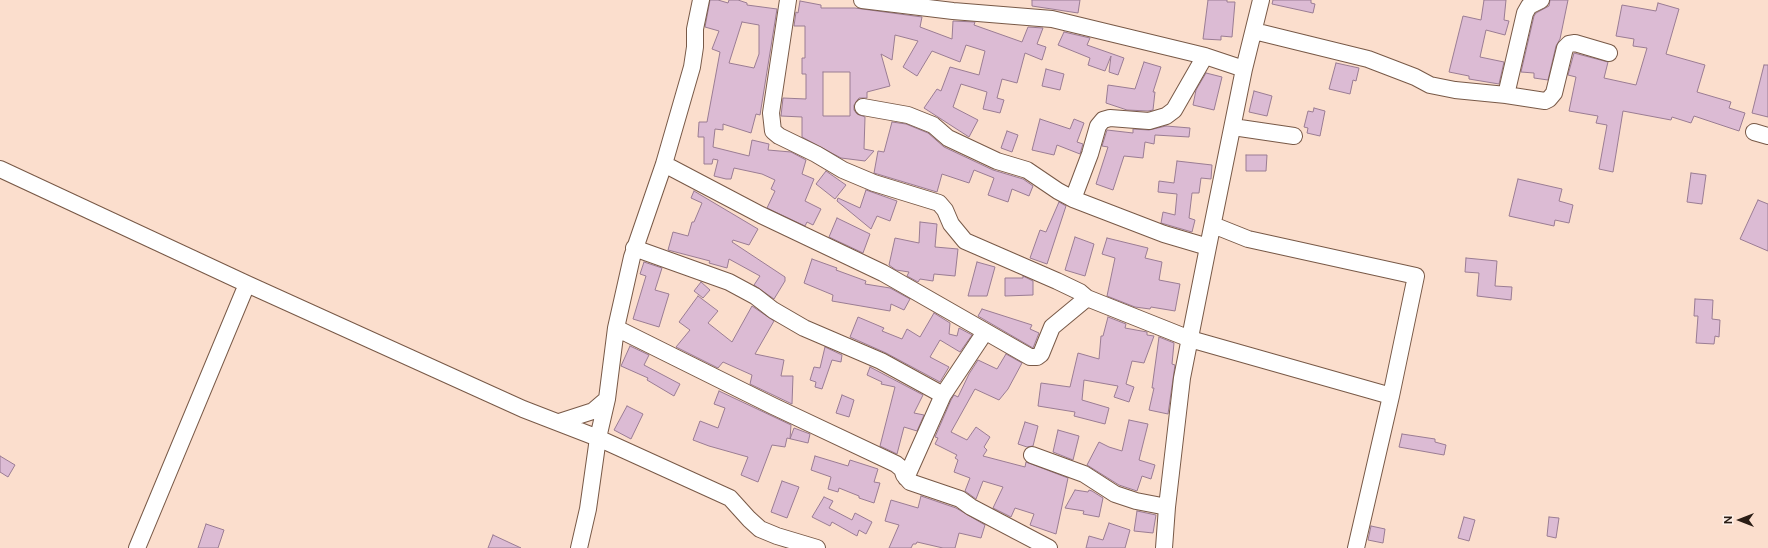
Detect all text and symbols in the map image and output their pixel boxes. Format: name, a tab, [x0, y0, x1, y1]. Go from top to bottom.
north arrow	[1720, 500, 1760, 540]
text: N	[1722, 516, 1734, 524]

